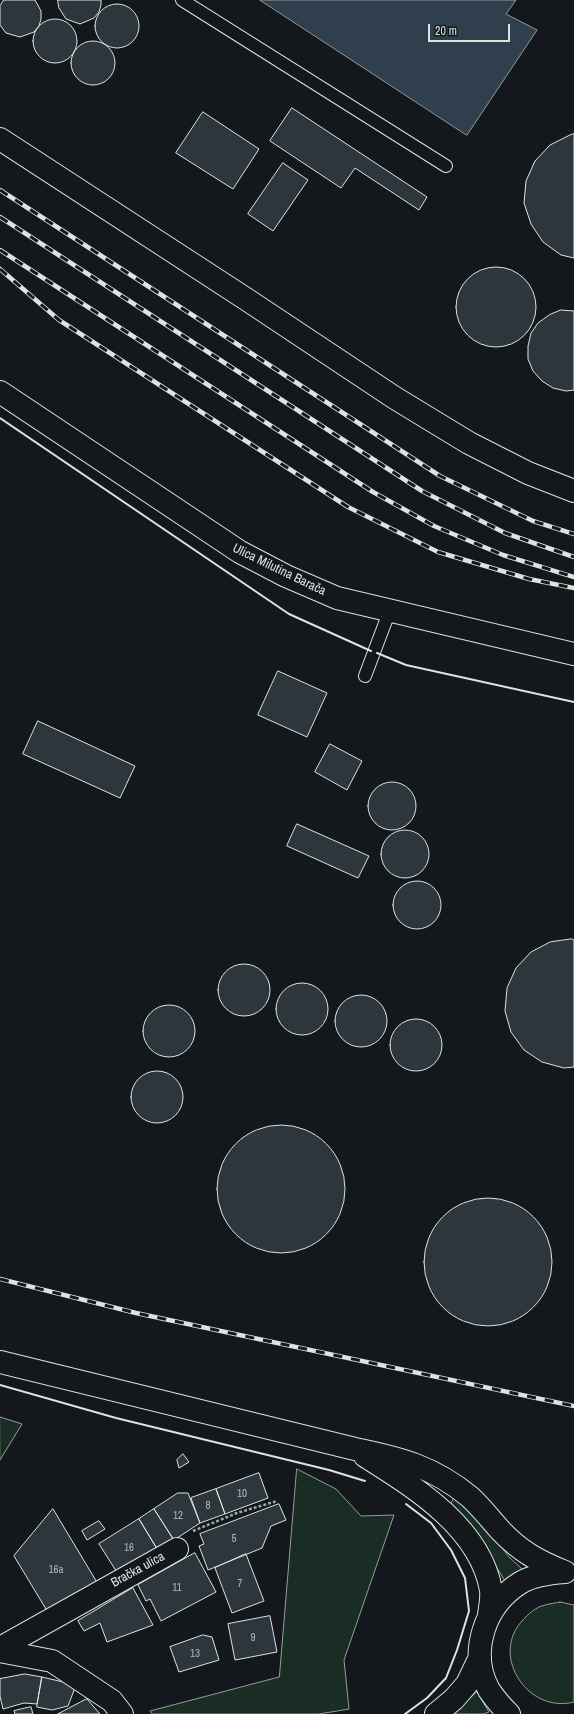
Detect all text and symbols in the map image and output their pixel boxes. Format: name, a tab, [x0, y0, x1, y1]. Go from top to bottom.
scale bar	[430, 16, 512, 42]
text: 20 m	[435, 23, 457, 39]
street label: Ulica Milutina Barača	[230, 541, 328, 599]
house number: 10	[237, 1487, 247, 1501]
house number: 8	[205, 1499, 211, 1513]
house number: 12	[173, 1509, 183, 1523]
house number: 5	[231, 1532, 237, 1546]
house number: 16	[124, 1541, 134, 1555]
street label: Bračka ulica	[109, 1549, 167, 1591]
house number: 16a	[48, 1563, 64, 1577]
house number: 7	[237, 1577, 243, 1591]
house number: 11	[172, 1581, 182, 1595]
house number: 9	[250, 1631, 256, 1645]
house number: 13	[190, 1647, 200, 1661]

